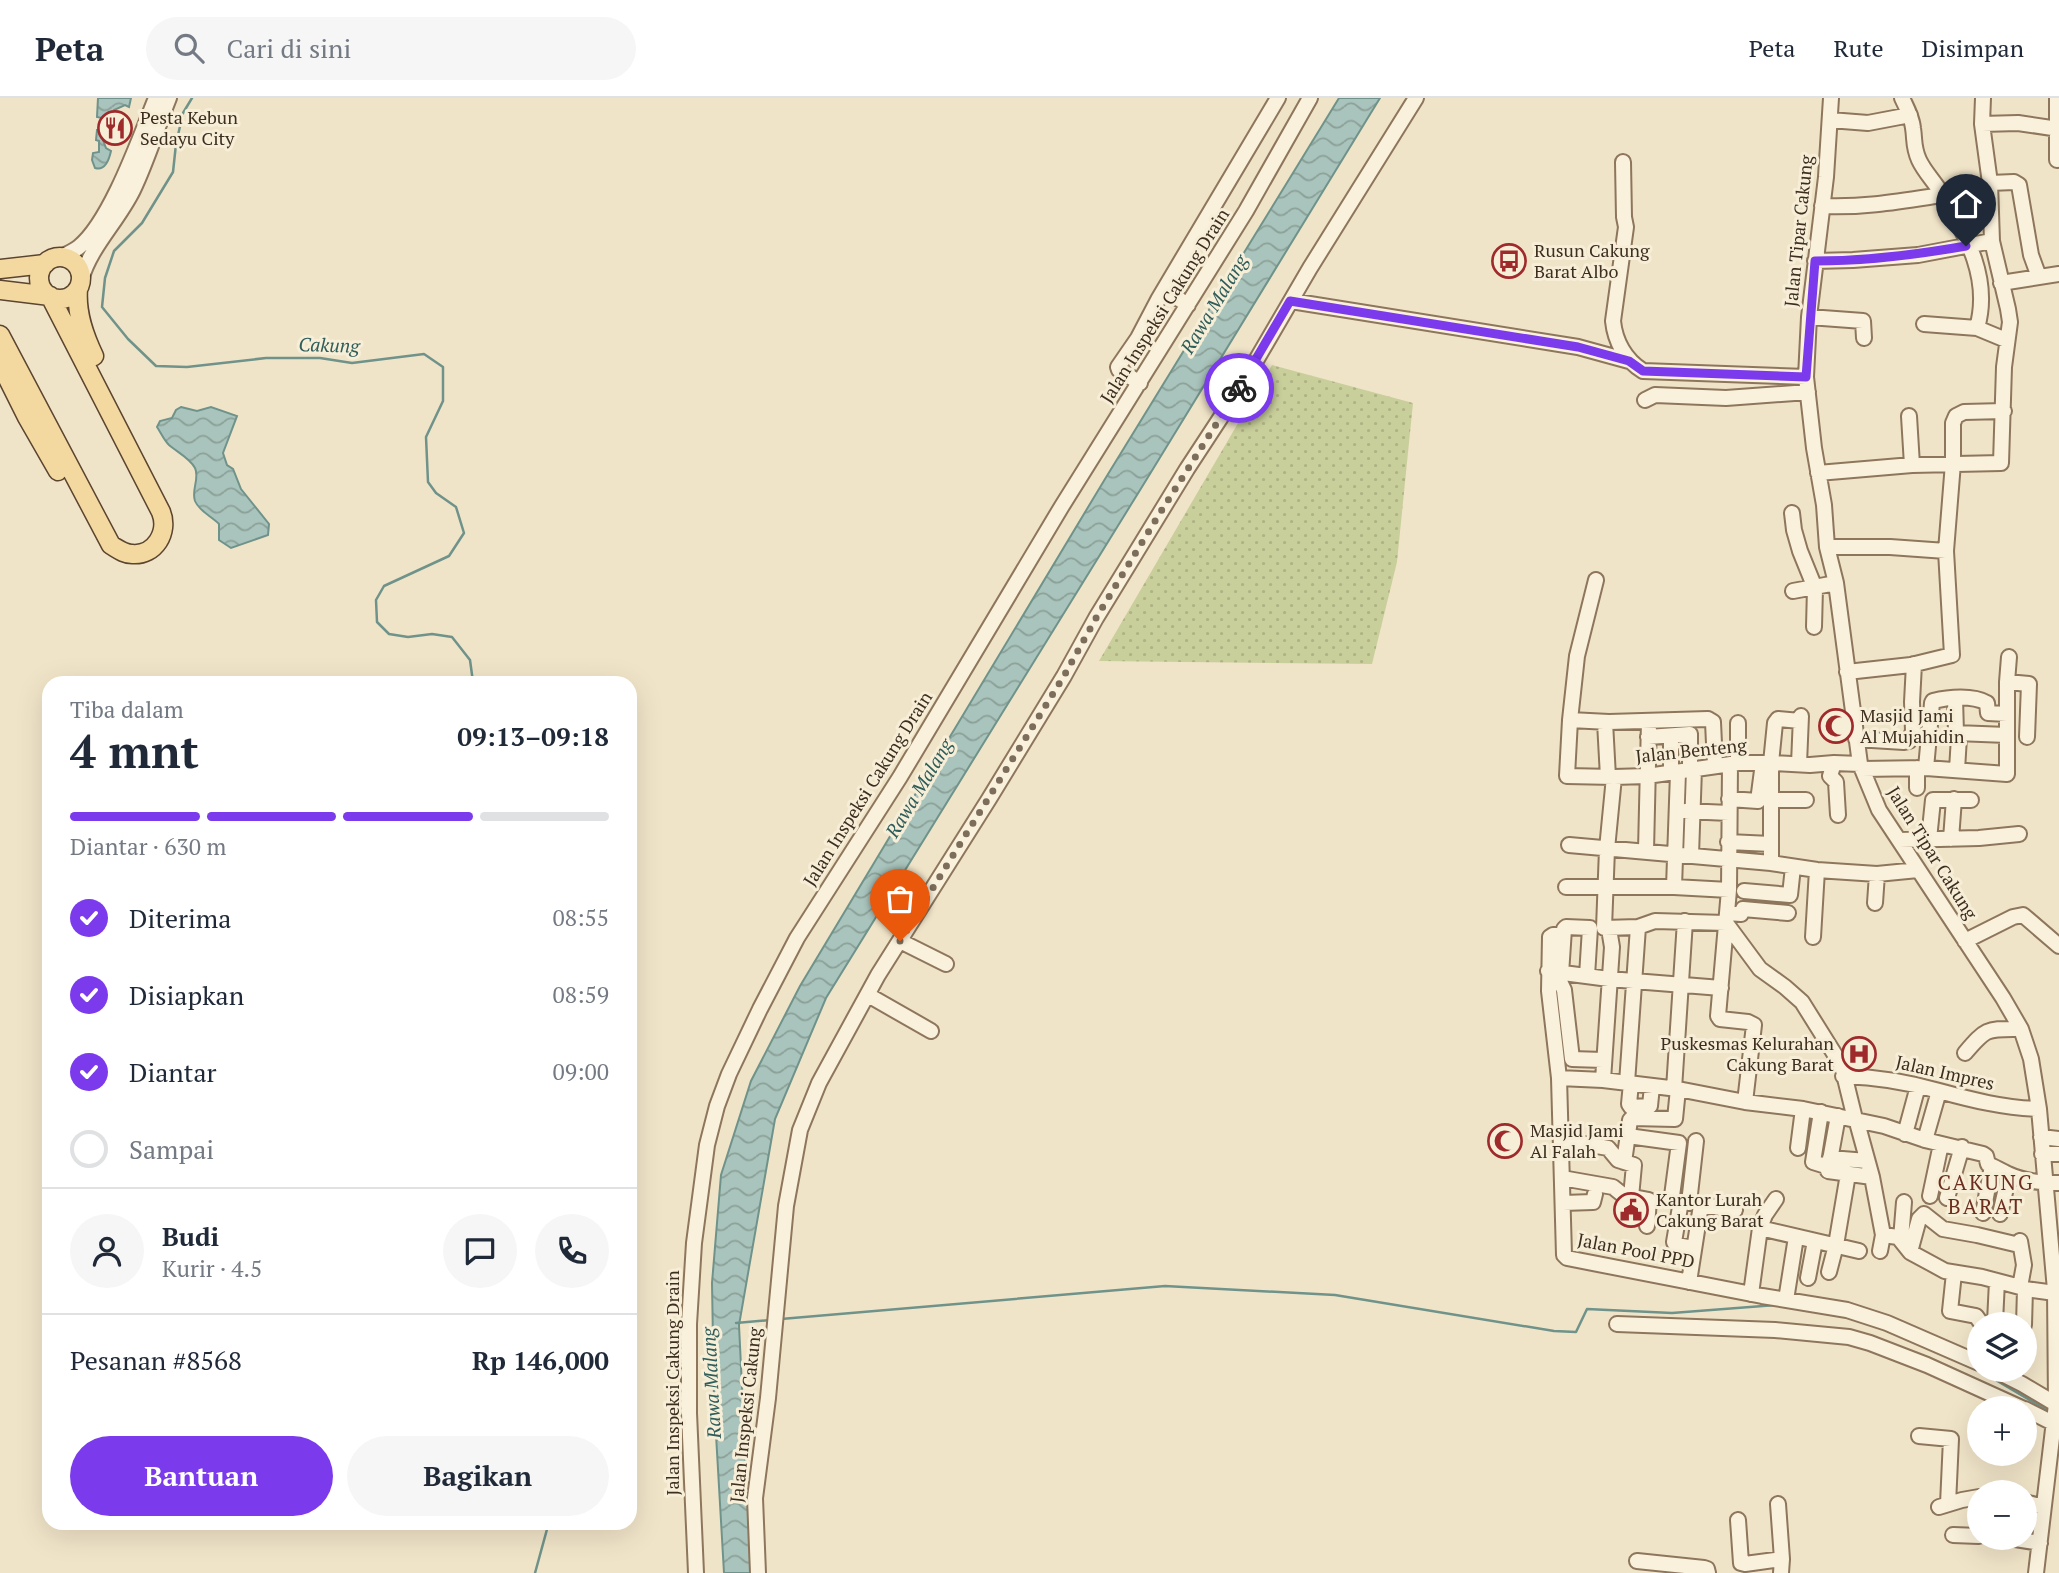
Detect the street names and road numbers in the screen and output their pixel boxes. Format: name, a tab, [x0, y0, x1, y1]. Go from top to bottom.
street label: Jalan Tipar Cakung	[1778, 153, 1818, 308]
street label: Jalan Inspeksi Cakung Drain	[1094, 203, 1234, 407]
street label: Jalan Inspeksi Cakung Drain	[797, 686, 937, 890]
street label: Jalan Benteng	[1634, 732, 1748, 768]
street label: Jalan Tipar Cakung	[1882, 781, 1984, 924]
street label: Jalan Impres	[1894, 1049, 1997, 1095]
street label: Jalan Pool PPD	[1576, 1227, 1697, 1273]
street label: Jalan Inspeksi Cakung Drain	[660, 1270, 684, 1496]
street label: Jalan Inspeksi Cakung	[724, 1325, 766, 1504]

